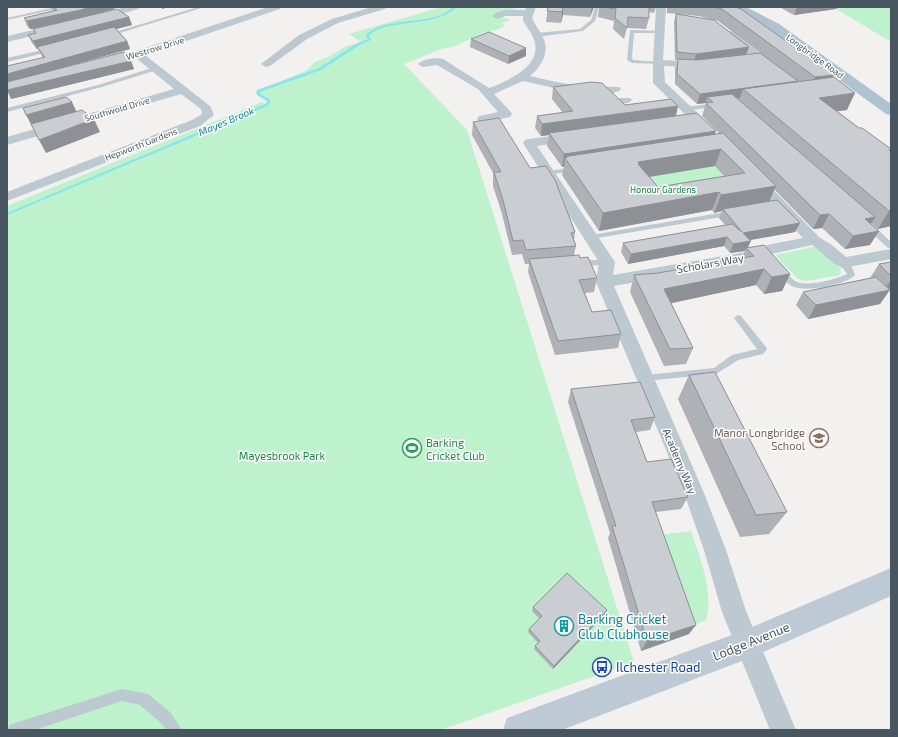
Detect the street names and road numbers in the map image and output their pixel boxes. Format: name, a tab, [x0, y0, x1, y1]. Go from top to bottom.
street label: Longbridge Road	[784, 31, 846, 81]
street label: Westrow Drive	[125, 34, 186, 62]
street label: Southwold Drive	[83, 94, 151, 124]
street label: Hepworth Gardens	[103, 125, 179, 163]
street label: Scholars Way	[675, 251, 745, 275]
street label: Academy Way	[660, 426, 700, 496]
street label: Lodge Avenue	[710, 618, 792, 664]

